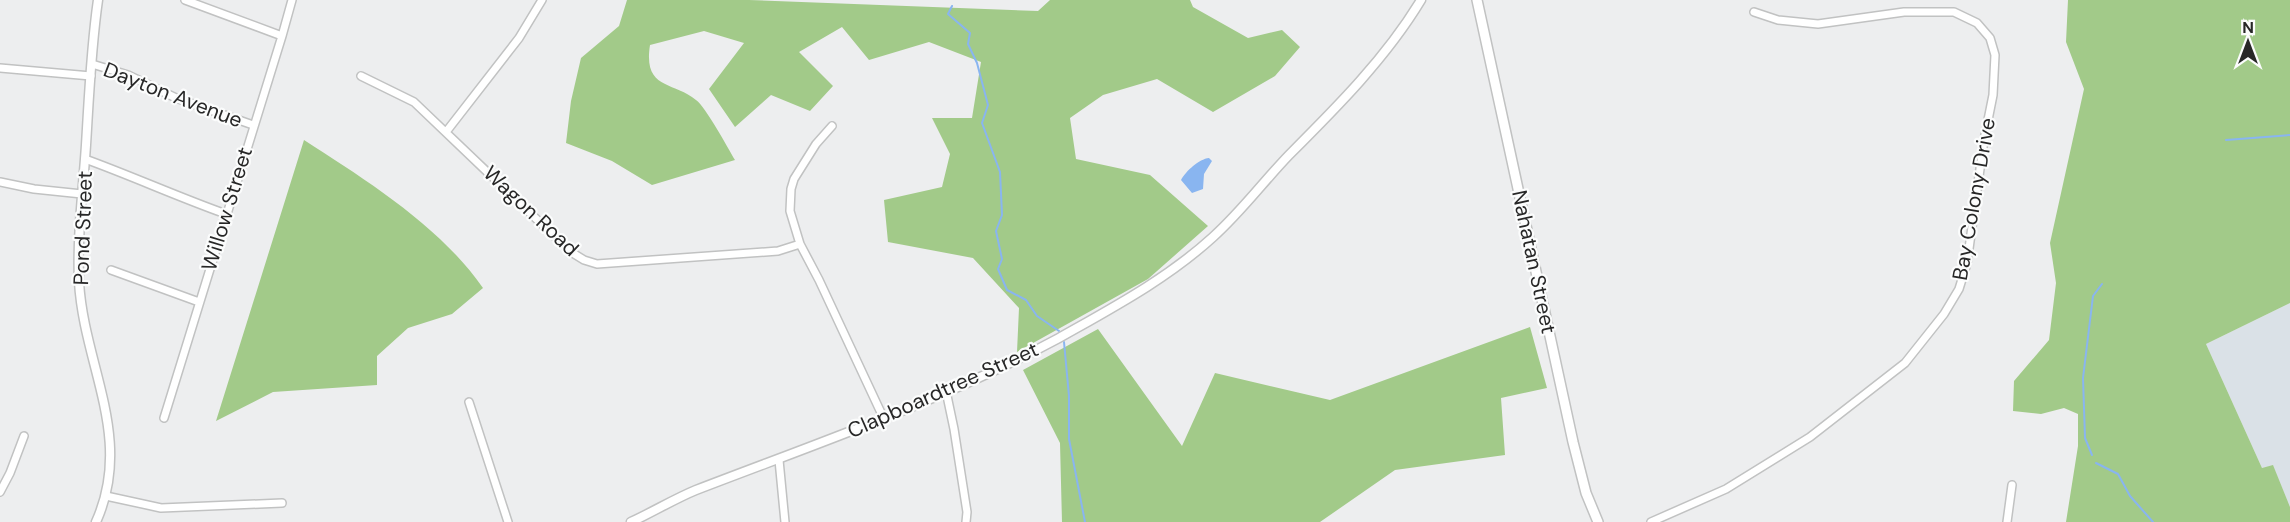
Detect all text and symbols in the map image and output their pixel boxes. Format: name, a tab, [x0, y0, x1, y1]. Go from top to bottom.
north arrow	[2218, 12, 2278, 72]
text: N	[2242, 17, 2254, 38]
street label: Dayton Avenue	[100, 56, 247, 134]
street label: Bay Colony Drive	[1946, 116, 2002, 282]
street label: Willow Street	[195, 144, 259, 274]
street label: Wagon Road	[477, 159, 585, 263]
street label: Pond Street	[67, 170, 99, 286]
street label: Nahatan Street	[1505, 188, 1563, 336]
street label: Clapboardtree Street	[843, 335, 1043, 445]

